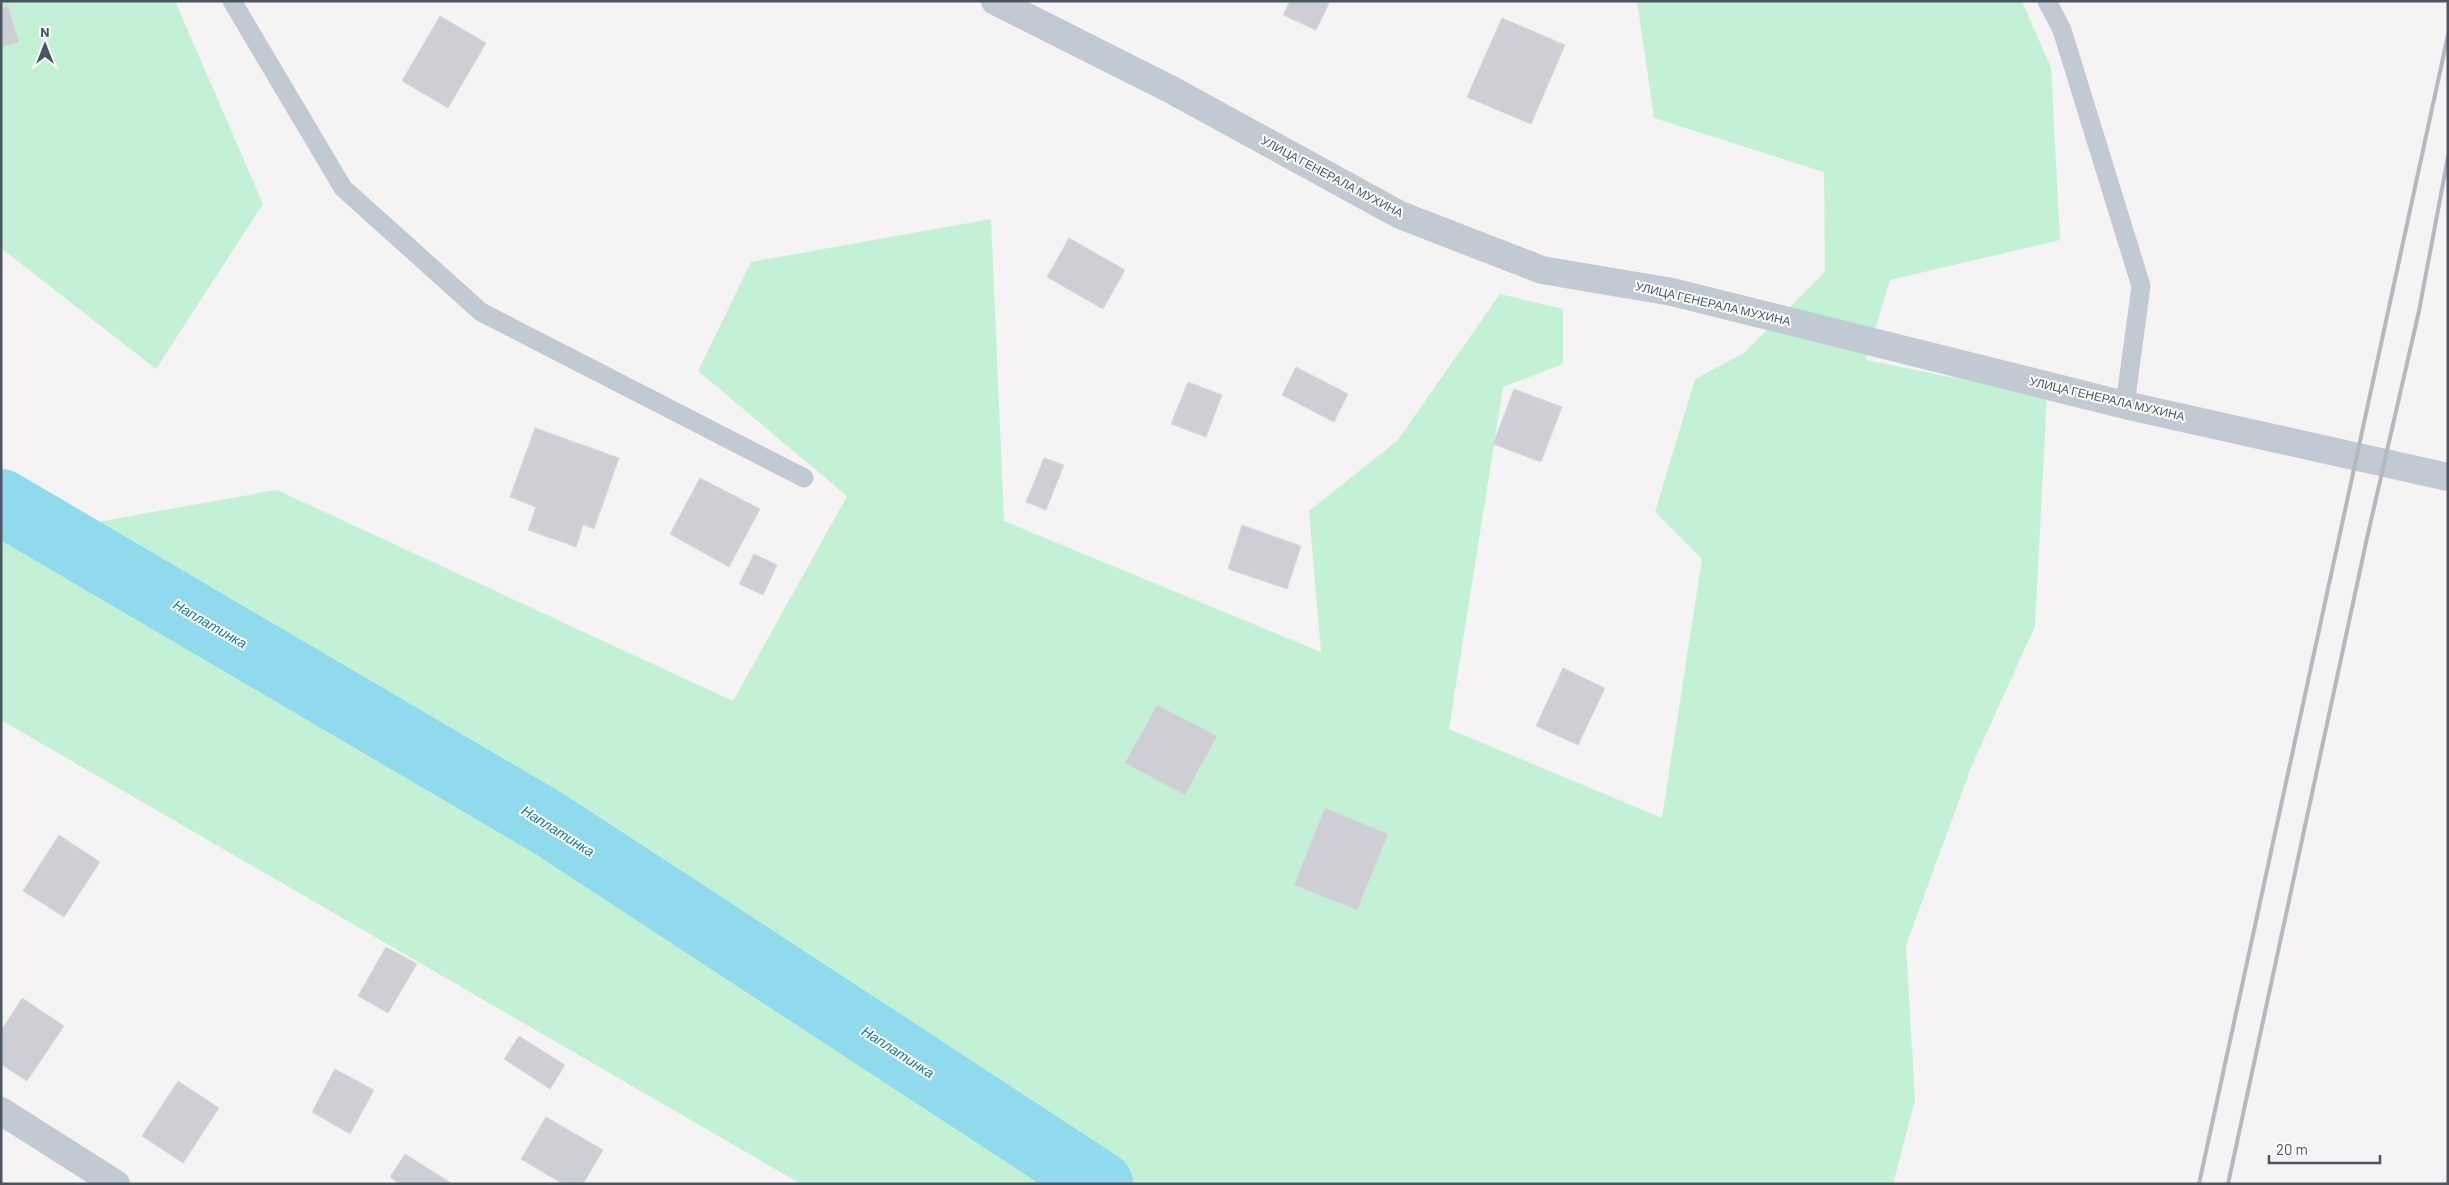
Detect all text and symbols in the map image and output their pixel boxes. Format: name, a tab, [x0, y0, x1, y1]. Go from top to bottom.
north arrow	[20, 20, 70, 70]
text: N	[40, 23, 50, 40]
street label: УЛИЦА ГЕНЕРАЛА МУХИНА	[1259, 133, 1406, 220]
street label: УЛИЦА ГЕНЕРАЛА МУХИНА	[1634, 278, 1792, 329]
street label: УЛИЦА ГЕНЕРАЛА МУХИНА	[2028, 373, 2186, 424]
water label: Наплатинка	[170, 596, 250, 652]
water label: Наплатинка	[519, 801, 598, 860]
water label: Наплатинка	[859, 1022, 938, 1081]
scale bar	[2269, 1132, 2380, 1164]
text: 20 m	[2276, 1140, 2308, 1158]

